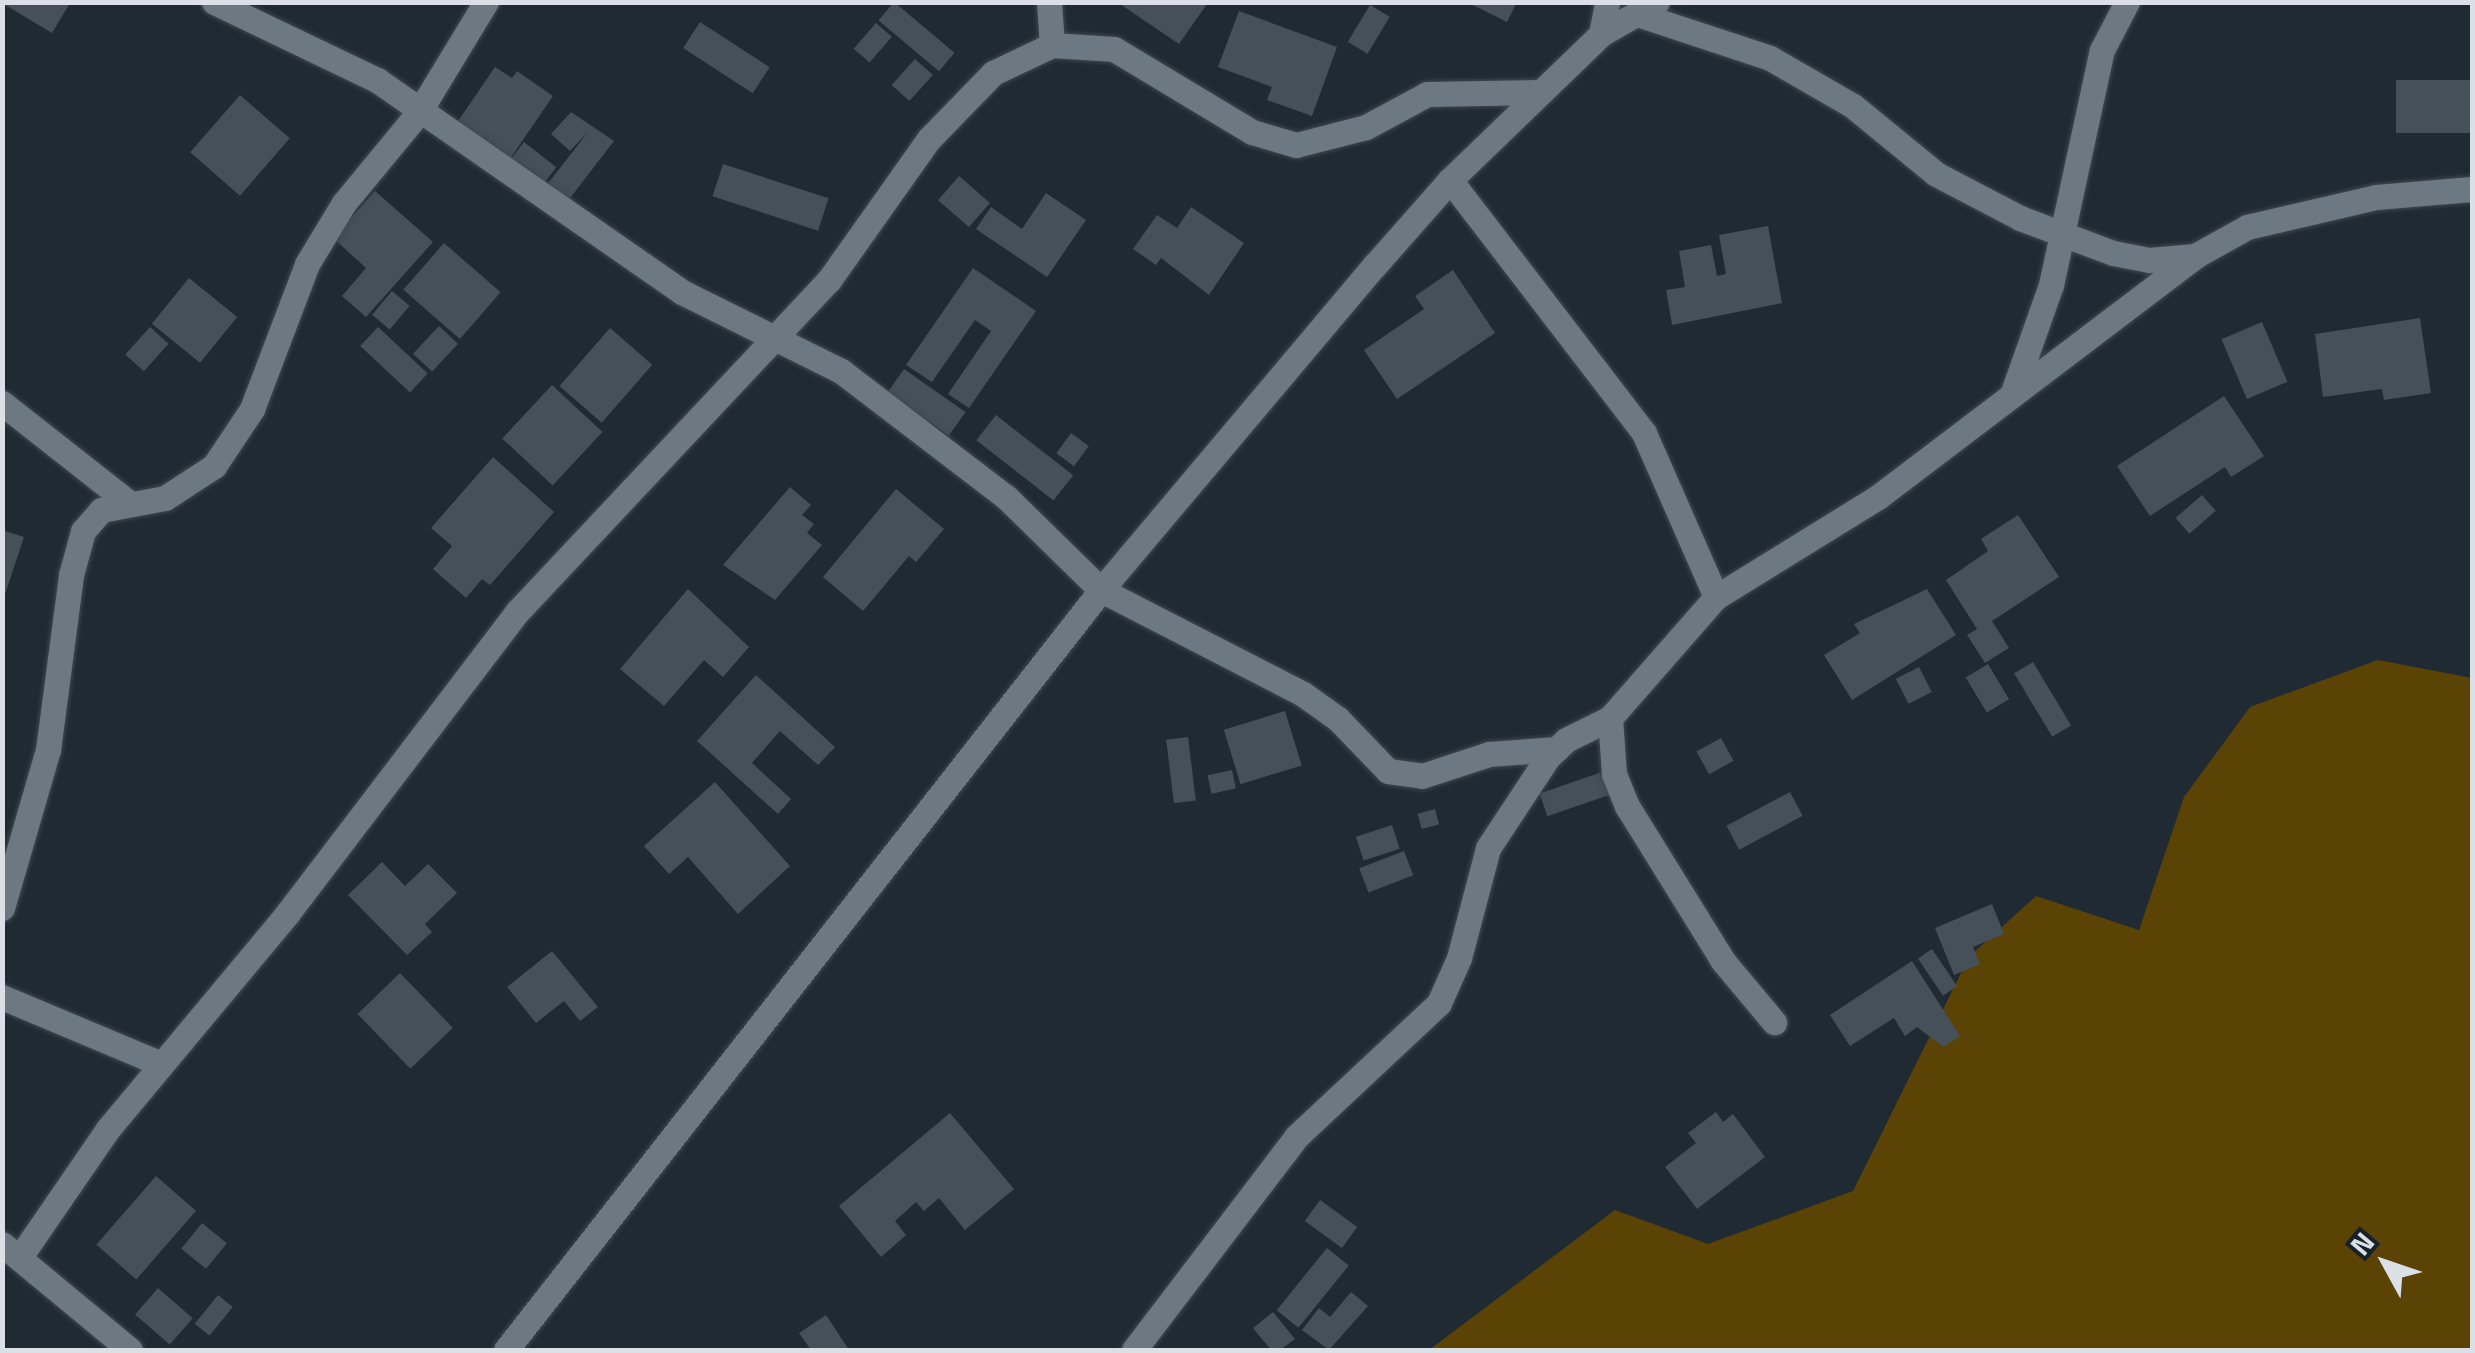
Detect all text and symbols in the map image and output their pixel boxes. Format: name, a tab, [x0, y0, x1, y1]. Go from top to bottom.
north arrow	[2335, 1213, 2435, 1313]
text: N	[2339, 1222, 2384, 1265]

